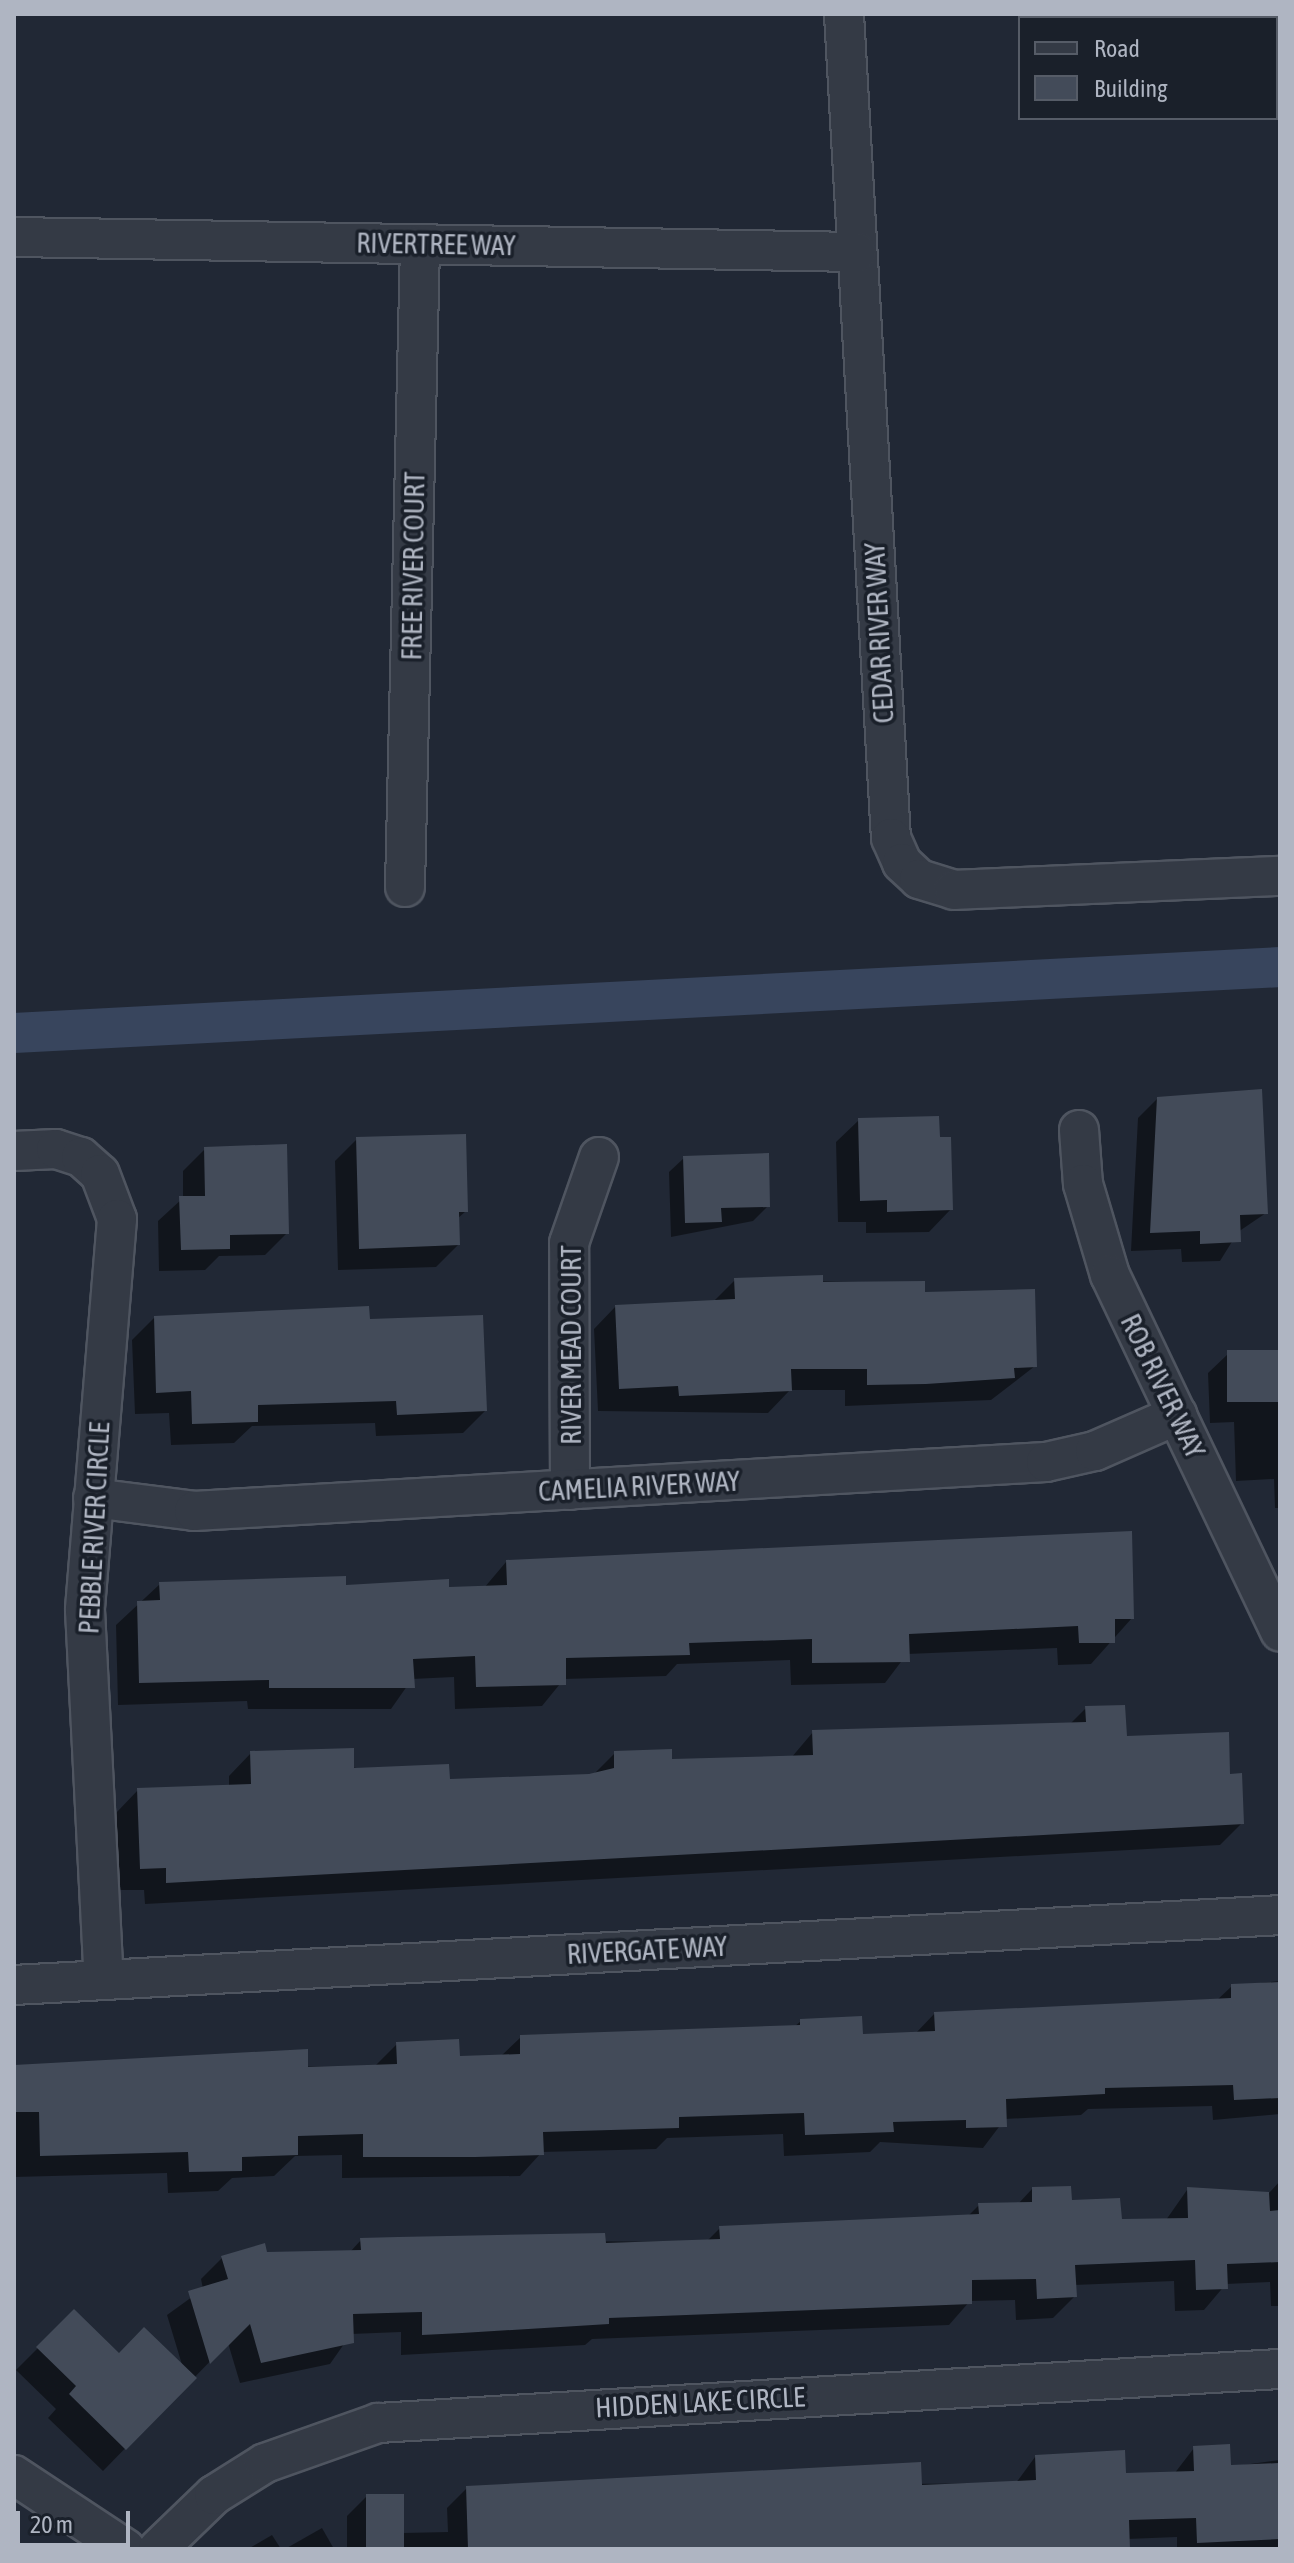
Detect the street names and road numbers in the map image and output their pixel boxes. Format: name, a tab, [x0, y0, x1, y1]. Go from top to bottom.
street label: RIVERTREE WAY	[356, 226, 516, 262]
street label: FREE RIVER COURT	[395, 471, 431, 661]
street label: CEDAR RIVER WAY	[857, 542, 901, 724]
street label: RIVER MEAD COURT	[554, 1245, 588, 1445]
street label: ROB RIVER WAY	[1114, 1308, 1212, 1464]
street label: PEBBLE RIVER CIRCLE	[72, 1421, 116, 1635]
street label: CAMELIA RIVER WAY	[537, 1464, 741, 1508]
street label: RIVERGATE WAY	[566, 1929, 728, 1971]
street label: HIDDEN LAKE CIRCLE	[594, 2380, 806, 2424]

